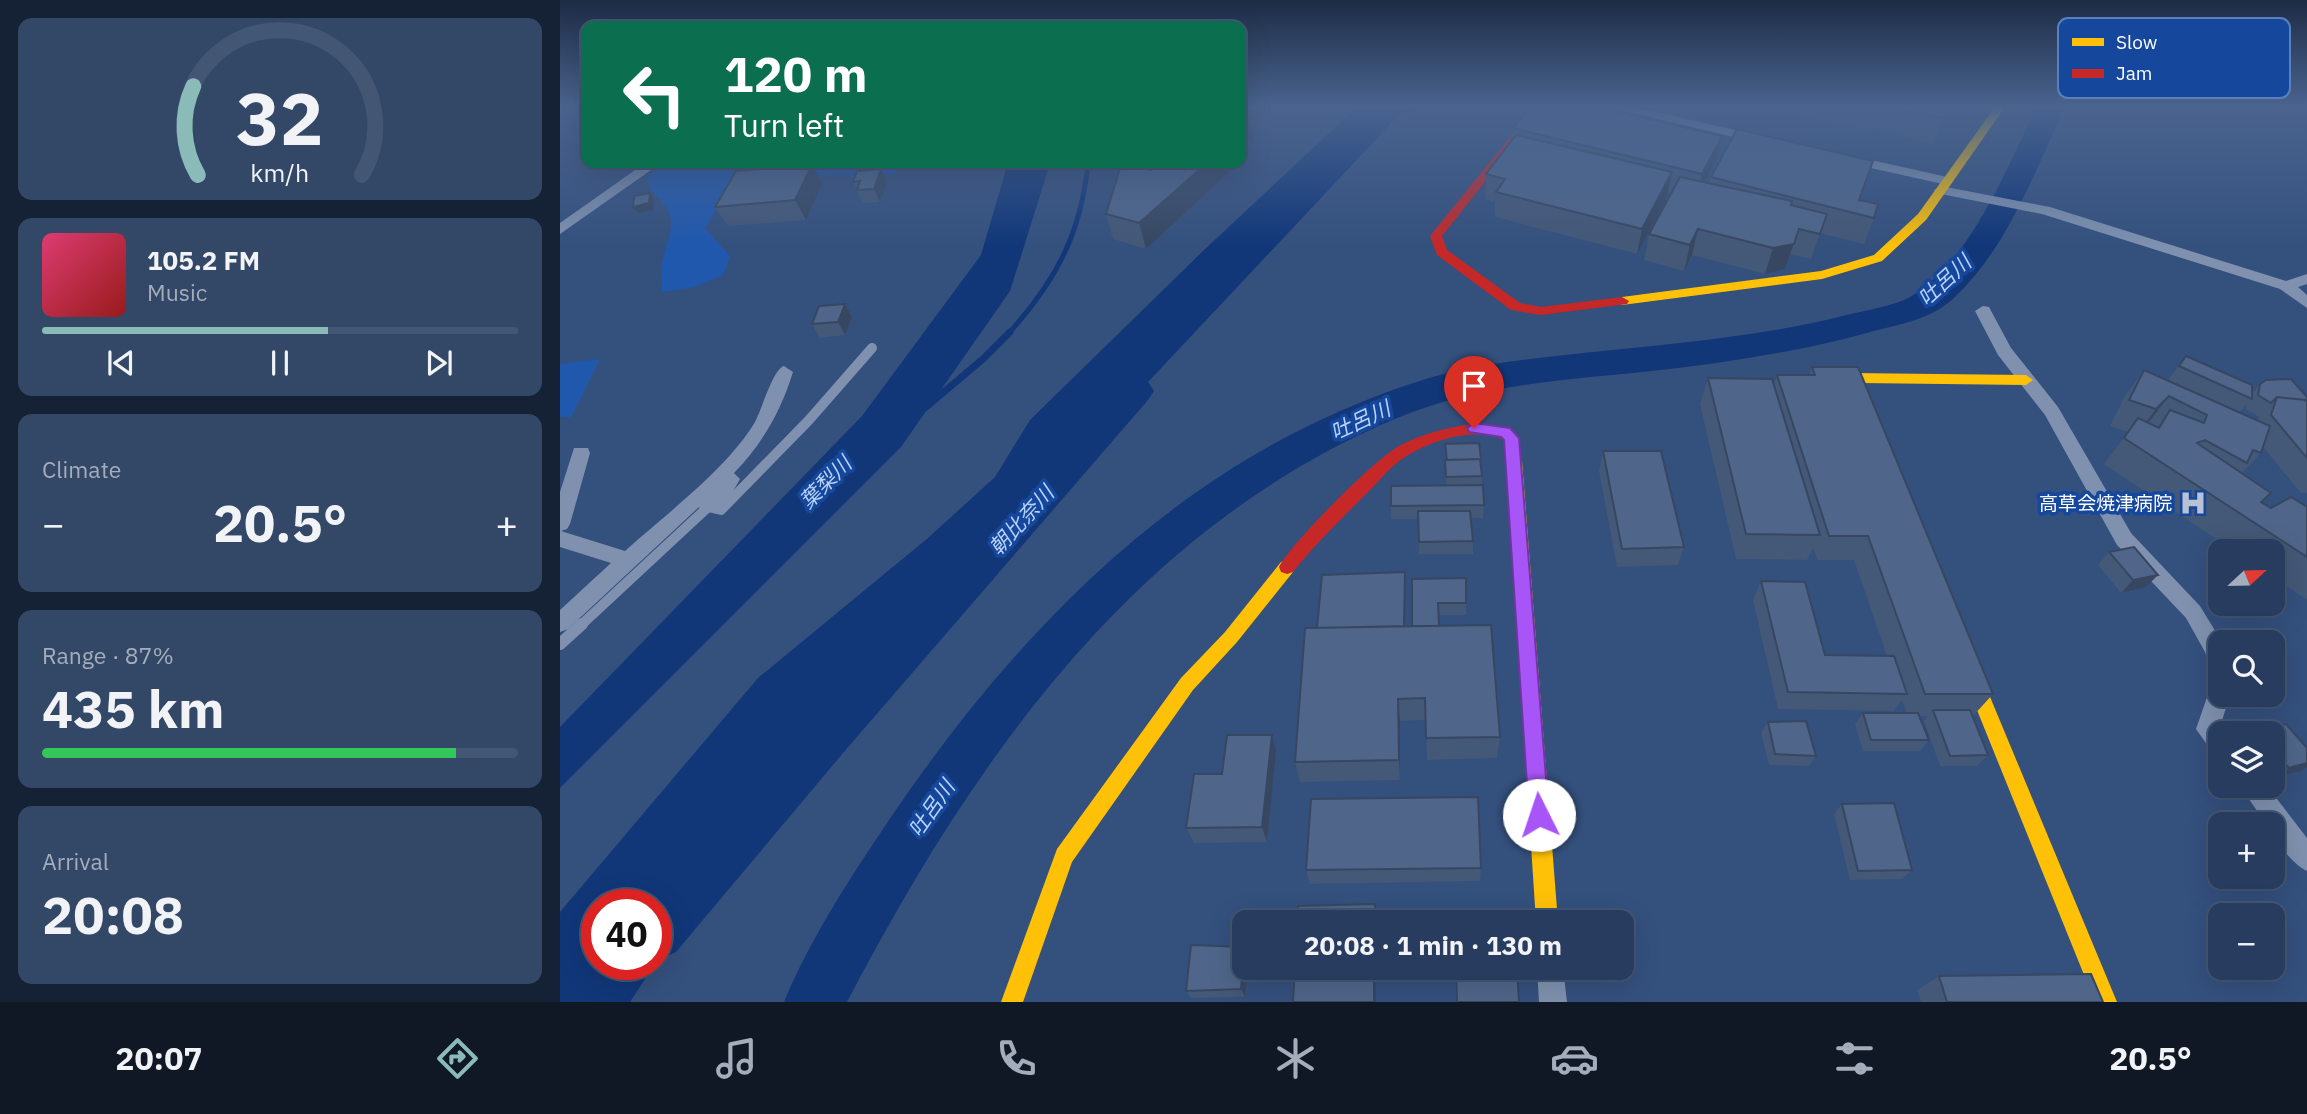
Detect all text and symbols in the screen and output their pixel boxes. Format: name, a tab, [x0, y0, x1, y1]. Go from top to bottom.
legend	[2058, 18, 2290, 98]
text: Slow	[2116, 30, 2157, 54]
text: 120 m	[724, 42, 868, 105]
icon: left	[609, 49, 700, 140]
text: Jam	[2116, 61, 2152, 85]
text: 32	[236, 70, 324, 165]
text: Turn left	[724, 104, 844, 146]
text: km/h	[251, 156, 309, 189]
text: 105.2 FM	[147, 243, 260, 277]
water label: 吐呂川	[1911, 247, 1978, 312]
text: Music	[147, 277, 207, 307]
icon: previous	[102, 344, 140, 382]
icon: pause	[261, 344, 299, 382]
icon: next	[420, 344, 458, 382]
pin	[1444, 356, 1504, 428]
icon: arrive	[1455, 367, 1493, 405]
water label: 吐呂川	[1326, 393, 1396, 446]
water label: 葉梨川	[793, 448, 859, 514]
text: Climate	[42, 454, 121, 484]
water label: 朝比奈川	[982, 478, 1061, 561]
hospital icon: 高草会焼津病院	[2178, 488, 2208, 518]
text: 20.5°	[213, 489, 347, 556]
place label: 高草会焼津病院	[2039, 491, 2172, 515]
text: −	[42, 499, 65, 548]
text: +	[495, 499, 518, 548]
north arrow	[2208, 539, 2286, 616]
map controls	[2208, 539, 2285, 980]
button: search	[2208, 630, 2285, 707]
text: Range · 87%	[42, 640, 174, 670]
text: 435 km	[42, 675, 224, 742]
button: layers	[2208, 721, 2285, 798]
water label: 吐呂川	[901, 773, 962, 842]
position arrow	[1502, 778, 1576, 852]
button: +	[2208, 812, 2285, 889]
text: Arrival	[42, 846, 109, 876]
text: 20:08	[42, 881, 184, 948]
speed limit sign: 40	[581, 889, 672, 980]
button: −	[2208, 903, 2285, 980]
text: 20:08 · 1 min · 130 m	[1304, 928, 1562, 962]
icon: directions	[433, 1034, 482, 1083]
icon: music	[712, 1034, 761, 1083]
icon: phone	[992, 1034, 1041, 1083]
icon: climate	[1271, 1034, 1320, 1083]
icon: car	[1550, 1034, 1599, 1083]
icon: filters	[1830, 1034, 1879, 1083]
text: 20:07	[115, 1037, 203, 1079]
text: 20.5°	[2109, 1037, 2192, 1079]

